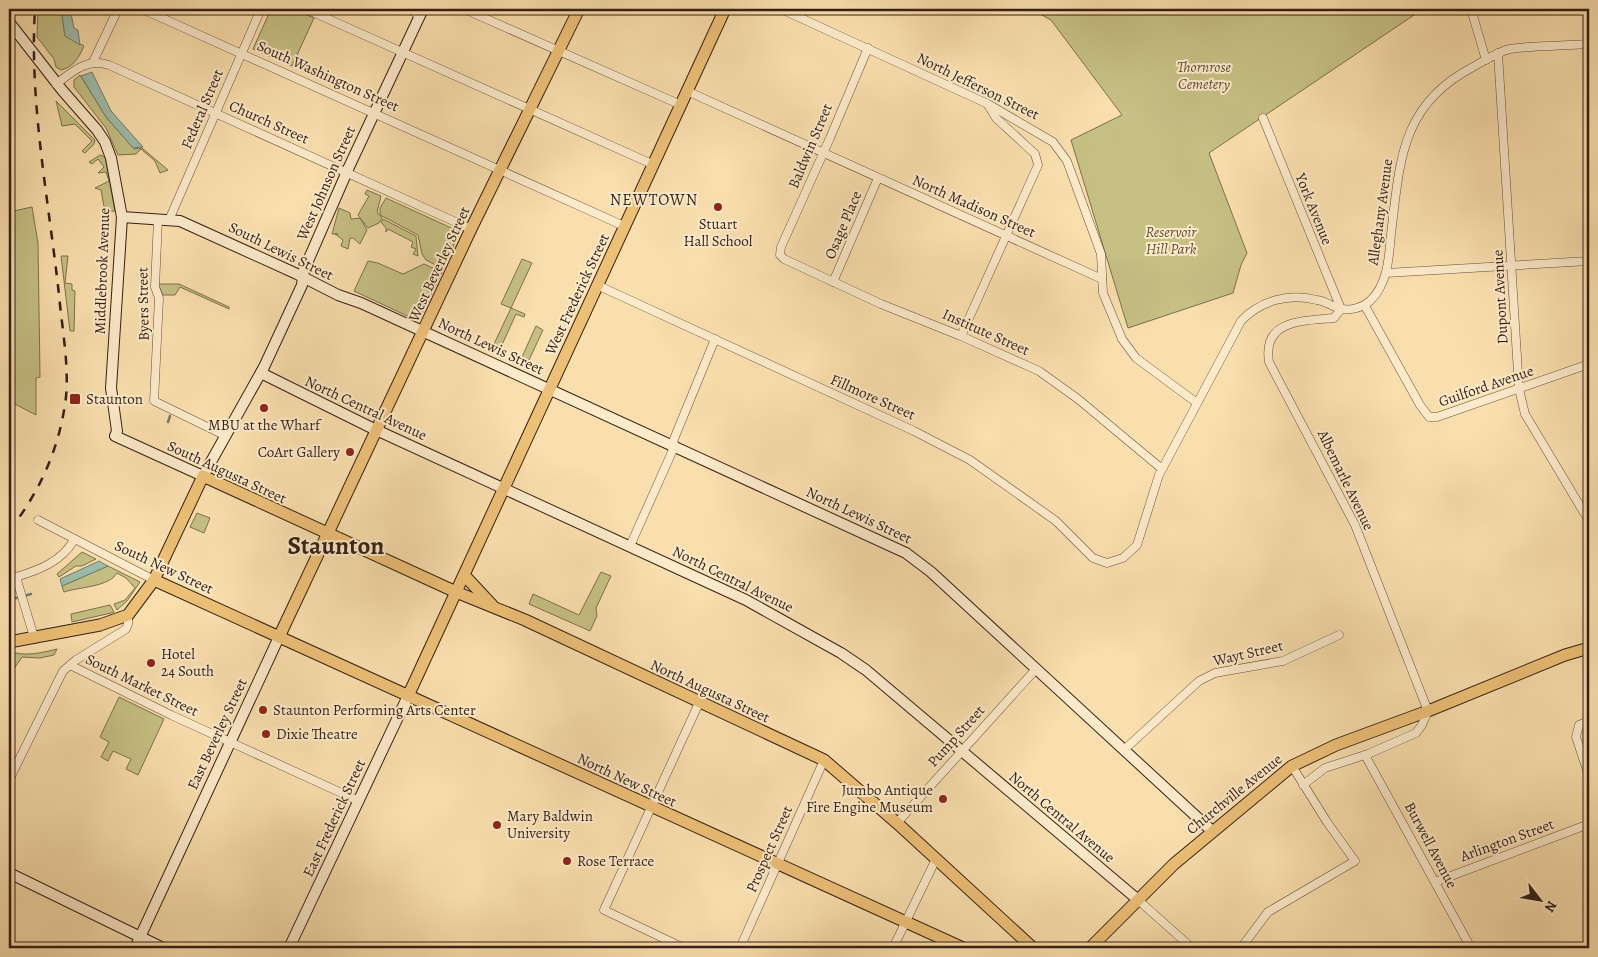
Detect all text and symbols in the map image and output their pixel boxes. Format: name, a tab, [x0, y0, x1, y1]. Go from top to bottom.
street label: South Washington Street	[254, 36, 402, 116]
street label: North Jefferson Street	[913, 48, 1043, 124]
park label: Thornrose Cemetery	[1177, 57, 1232, 94]
street label: Federal Street	[176, 66, 228, 152]
street label: Church Street	[226, 96, 312, 149]
street label: Baldwin Street	[783, 100, 837, 192]
street label: West Johnson Street	[291, 123, 360, 244]
street label: Alleghany Avenue	[1363, 157, 1397, 267]
street label: York Avenue	[1290, 169, 1338, 248]
street label: North Madison Street	[909, 170, 1039, 242]
street label: Osage Place	[820, 188, 866, 262]
district label: NEWTOWN	[610, 189, 698, 211]
marker: Stuart Hall School	[712, 201, 724, 213]
street label: West Beverley Street	[403, 203, 474, 326]
street label: Middlebrook Avenue	[90, 207, 114, 335]
place label: Stuart Hall School	[684, 214, 753, 251]
street label: South Lewis Street	[225, 217, 337, 285]
park label: Reservoir Hill Park	[1146, 222, 1197, 259]
street label: West Frederick Street	[540, 230, 614, 359]
street label: Dupont Avenue	[1488, 249, 1512, 345]
street label: Byers Street	[132, 267, 154, 341]
street label: Institute Street	[939, 304, 1033, 360]
street label: North Lewis Street	[435, 313, 547, 379]
street label: Guilford Avenue	[1436, 360, 1536, 412]
street label: Fillmore Street	[827, 369, 919, 425]
street label: North Central Avenue	[302, 371, 431, 445]
place label: Staunton	[86, 389, 143, 409]
marker: Staunton	[68, 392, 82, 406]
marker: MBU at the Wharf	[258, 402, 270, 414]
place label: MBU at the Wharf	[208, 415, 322, 435]
street label: Albemarle Avenue	[1313, 425, 1379, 534]
street label: South Augusta Street	[164, 436, 290, 508]
place label: CoArt Gallery	[258, 442, 340, 462]
marker: CoArt Gallery	[344, 446, 356, 458]
street label: North Lewis Street	[803, 482, 915, 548]
district label: Staunton	[288, 529, 384, 563]
street label: South New Street	[111, 535, 217, 599]
street label: North Central Avenue	[669, 541, 797, 617]
street label: Wayt Street	[1210, 635, 1285, 671]
place label: Hotel 24 South	[161, 644, 214, 681]
street label: South Market Street	[82, 649, 202, 721]
street label: North Augusta Street	[647, 655, 773, 727]
marker: Hotel 24 South	[145, 657, 157, 669]
street label: East Beverley Street	[182, 675, 252, 793]
place label: Staunton Performing Arts Center	[273, 700, 476, 720]
street label: Pump Street	[923, 701, 989, 771]
marker: Staunton Performing Arts Center	[257, 704, 269, 716]
place label: Dixie Theatre	[276, 724, 358, 744]
marker: Dixie Theatre	[260, 728, 272, 740]
street label: North New Street	[574, 748, 680, 812]
street label: Churchville Avenue	[1182, 749, 1286, 839]
street label: East Frederick Street	[298, 756, 370, 880]
street label: North Central Avenue	[1005, 767, 1119, 867]
place label: Jumbo Antique Fire Engine Museum	[806, 780, 934, 817]
marker: Jumbo Antique Fire Engine Museum	[937, 793, 949, 805]
street label: Burwell Avenue	[1400, 798, 1462, 892]
street label: Prospect Street	[741, 802, 797, 896]
place label: Mary Baldwin University	[507, 806, 593, 843]
street label: Arlington Street	[1456, 814, 1557, 867]
marker: Mary Baldwin University	[491, 819, 503, 831]
place label: Rose Terrace	[577, 851, 654, 871]
marker: Rose Terrace	[561, 855, 573, 867]
north arrow	[1516, 874, 1566, 924]
text: N	[1540, 897, 1561, 916]

